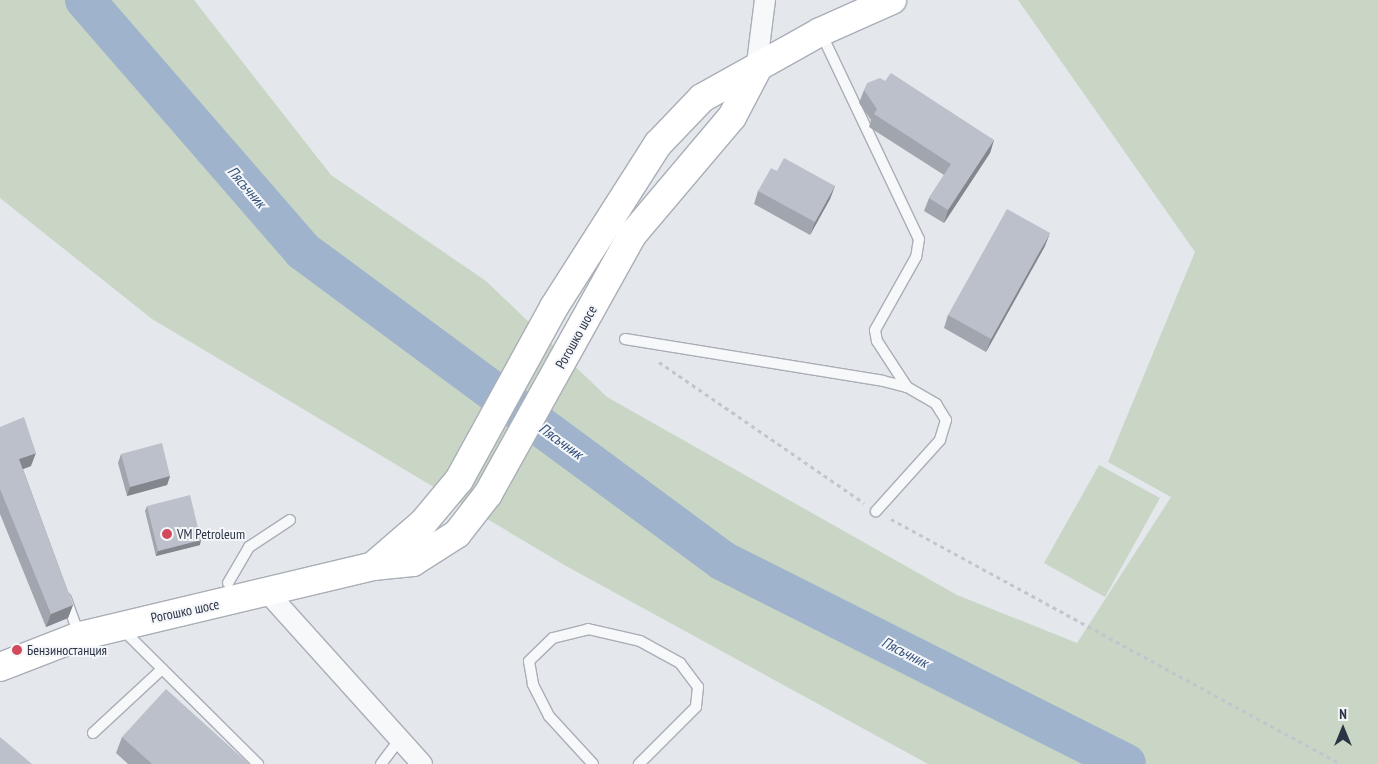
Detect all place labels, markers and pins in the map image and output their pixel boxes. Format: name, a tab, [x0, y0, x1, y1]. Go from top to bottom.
place label: VM Petroleum	[177, 526, 245, 542]
marker: VM Petroleum	[161, 528, 173, 540]
place label: Бензиностанция	[27, 642, 107, 658]
marker: Бензиностанция	[11, 644, 23, 656]

